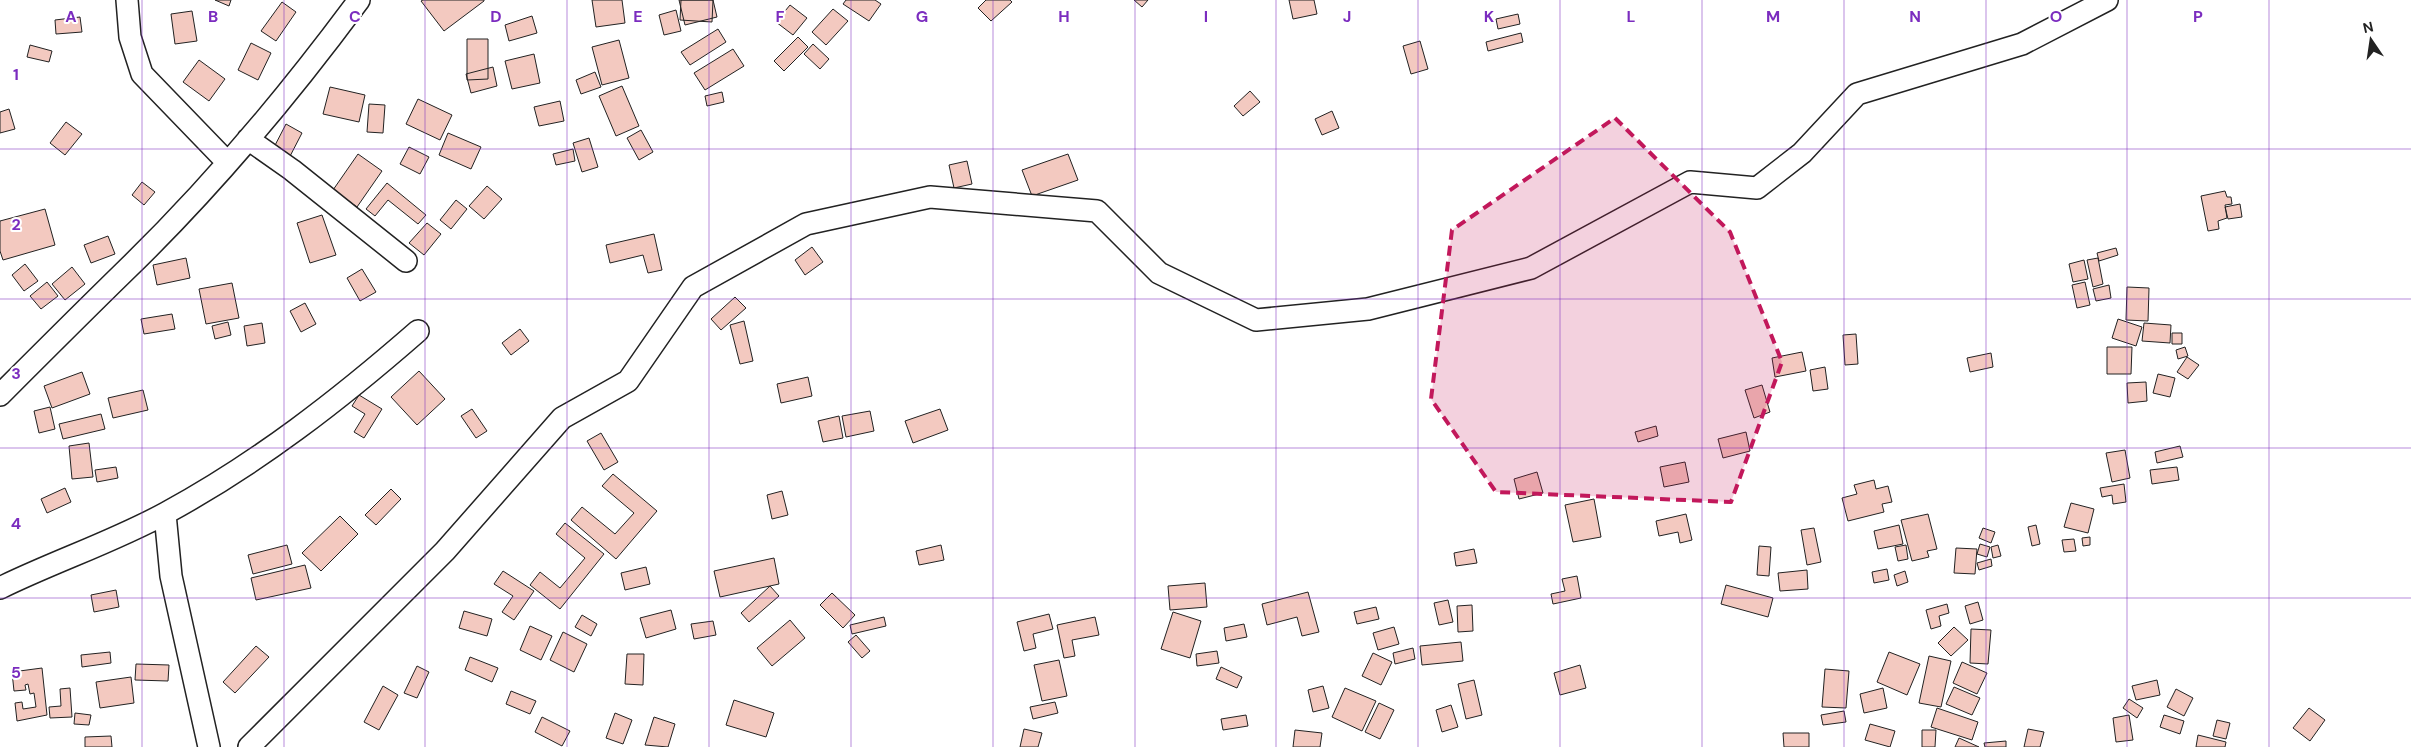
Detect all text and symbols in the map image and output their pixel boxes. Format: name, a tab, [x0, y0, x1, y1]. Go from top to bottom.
text: A	[65, 6, 77, 27]
text: B	[208, 6, 218, 27]
text: C	[349, 6, 361, 27]
text: D	[490, 6, 502, 27]
text: E	[633, 6, 643, 27]
text: F	[776, 6, 785, 27]
text: G	[916, 6, 928, 27]
text: H	[1058, 6, 1070, 27]
text: I	[1204, 6, 1208, 27]
text: J	[1343, 6, 1351, 27]
text: K	[1484, 6, 1495, 27]
text: L	[1627, 6, 1636, 27]
text: M	[1766, 6, 1780, 27]
text: N	[1909, 6, 1921, 27]
text: O	[2050, 6, 2062, 27]
text: P	[2193, 6, 2203, 27]
north arrow	[2346, 15, 2396, 65]
text: N	[2361, 17, 2375, 37]
text: 1	[13, 64, 19, 85]
text: 2	[11, 214, 21, 235]
text: 3	[11, 363, 21, 384]
text: 4	[11, 513, 21, 534]
text: 5	[11, 662, 21, 683]

